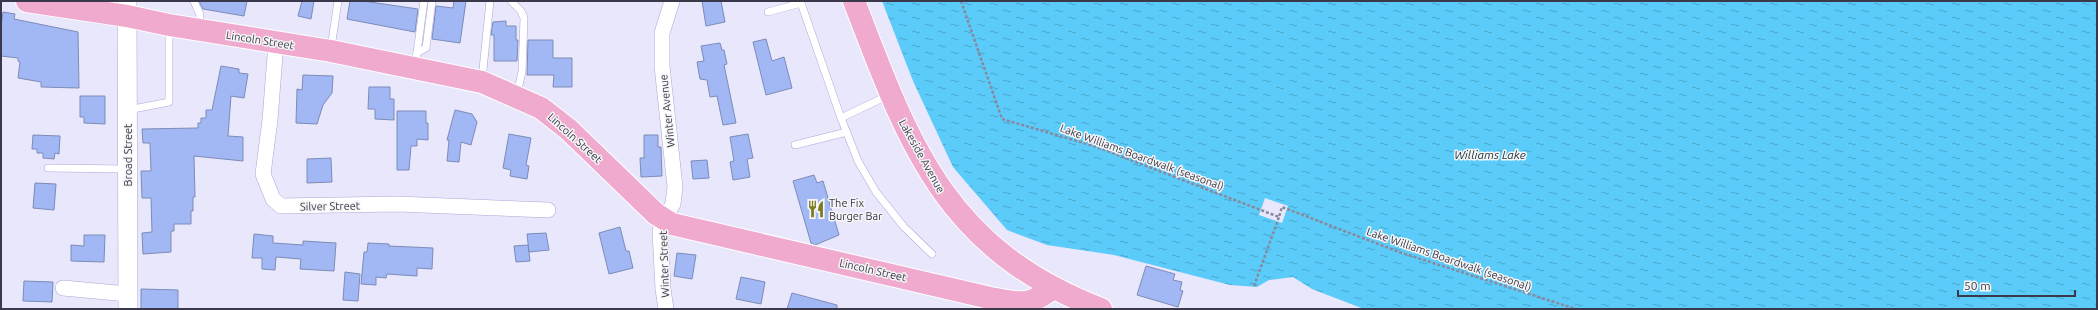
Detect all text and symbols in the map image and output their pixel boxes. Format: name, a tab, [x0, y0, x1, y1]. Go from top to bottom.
street label: Lincoln Street	[225, 29, 295, 51]
street label: Winter Avenue	[657, 74, 677, 148]
street label: Lincoln Street	[546, 111, 605, 166]
street label: Lakeside Avenue	[897, 117, 947, 195]
street label: Lake Williams Boardwalk (seasonal)	[1058, 122, 1226, 193]
street label: Broad Street	[122, 123, 134, 186]
water label: Williams Lake	[1454, 148, 1526, 161]
place label: The Fix Burger Bar	[829, 197, 883, 222]
street label: Silver Street	[300, 199, 361, 213]
restaurant icon: The Fix Burger Bar	[806, 199, 826, 219]
street label: Lake Williams Boardwalk (seasonal)	[1365, 225, 1533, 294]
street label: Winter Street	[657, 230, 671, 298]
street label: Lincoln Street	[838, 256, 908, 284]
scale bar	[1958, 272, 2075, 298]
text: 50 m	[1964, 279, 1991, 292]

